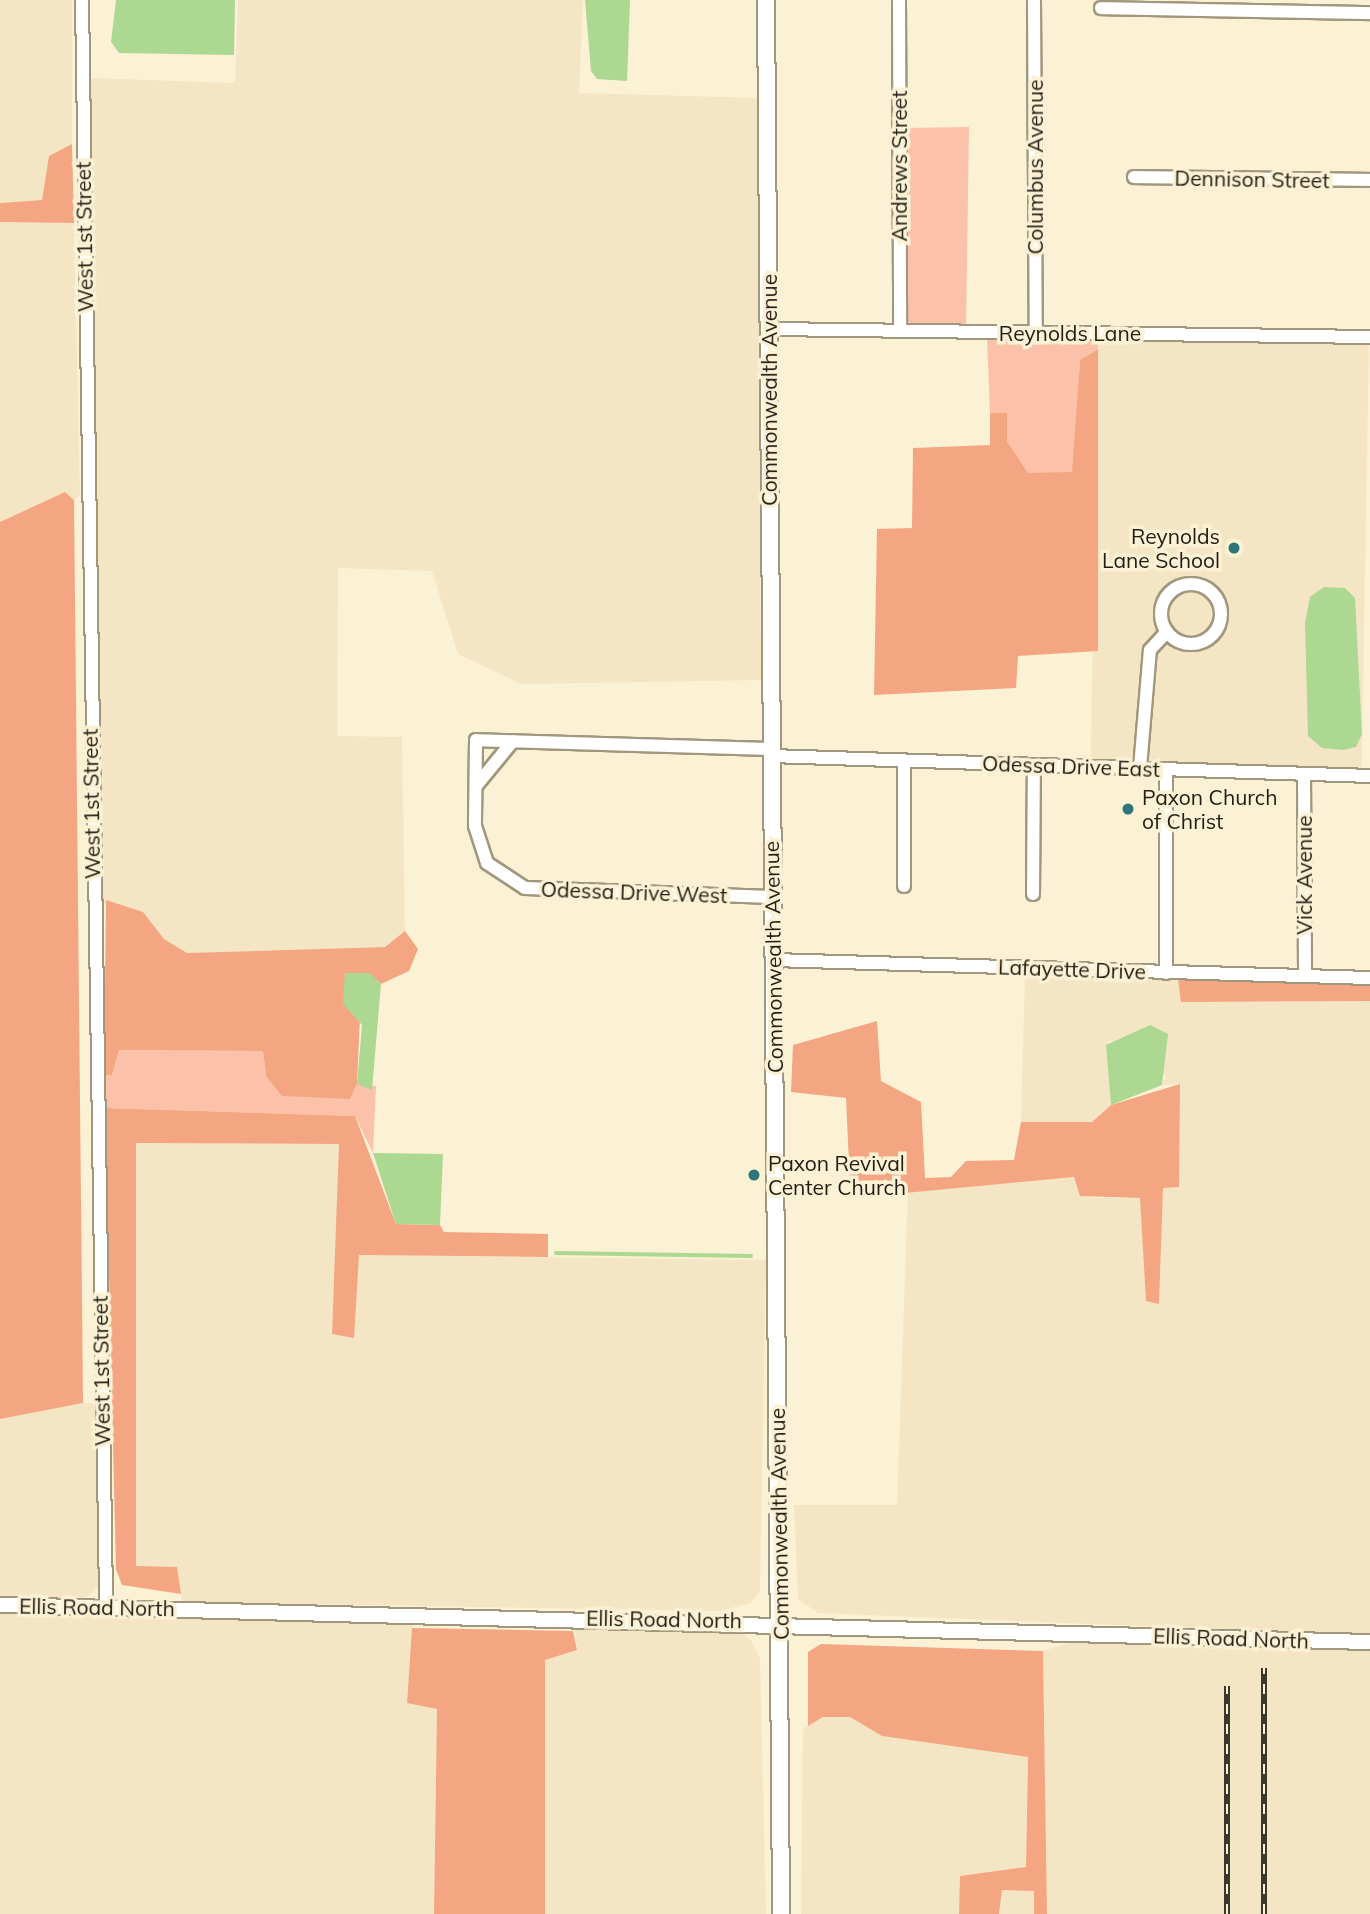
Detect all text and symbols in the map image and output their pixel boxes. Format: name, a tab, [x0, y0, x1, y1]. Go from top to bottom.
street label: Columbus Avenue	[1022, 80, 1048, 254]
street label: Andrews Street	[886, 90, 912, 242]
street label: West 1st Street	[70, 162, 98, 312]
street label: Dennison Street	[1174, 165, 1330, 193]
street label: Commonwealth Avenue	[756, 274, 782, 506]
street label: Reynolds Lane	[999, 320, 1141, 346]
place label: Reynolds Lane School	[1102, 523, 1220, 573]
marker: Reynolds Lane School	[1226, 540, 1242, 556]
street label: West 1st Street	[77, 729, 105, 879]
street label: Odessa Drive East	[982, 750, 1160, 782]
place label: Paxon Church of Christ	[1142, 784, 1278, 834]
marker: Paxon Church of Christ	[1120, 801, 1136, 817]
street label: Vick Avenue	[1291, 815, 1317, 935]
street label: Commonwealth Avenue	[758, 841, 788, 1073]
street label: Odessa Drive West	[540, 876, 728, 908]
street label: Lafayette Drive	[998, 954, 1146, 984]
place label: Paxon Revival Center Church	[768, 1150, 906, 1200]
marker: Paxon Revival Center Church	[746, 1167, 762, 1183]
street label: West 1st Street	[87, 1296, 115, 1446]
street label: Commonwealth Avenue	[764, 1408, 794, 1640]
street label: Ellis Road North	[19, 1593, 175, 1621]
street label: Ellis Road North	[586, 1605, 742, 1633]
street label: Ellis Road North	[1153, 1623, 1309, 1653]

